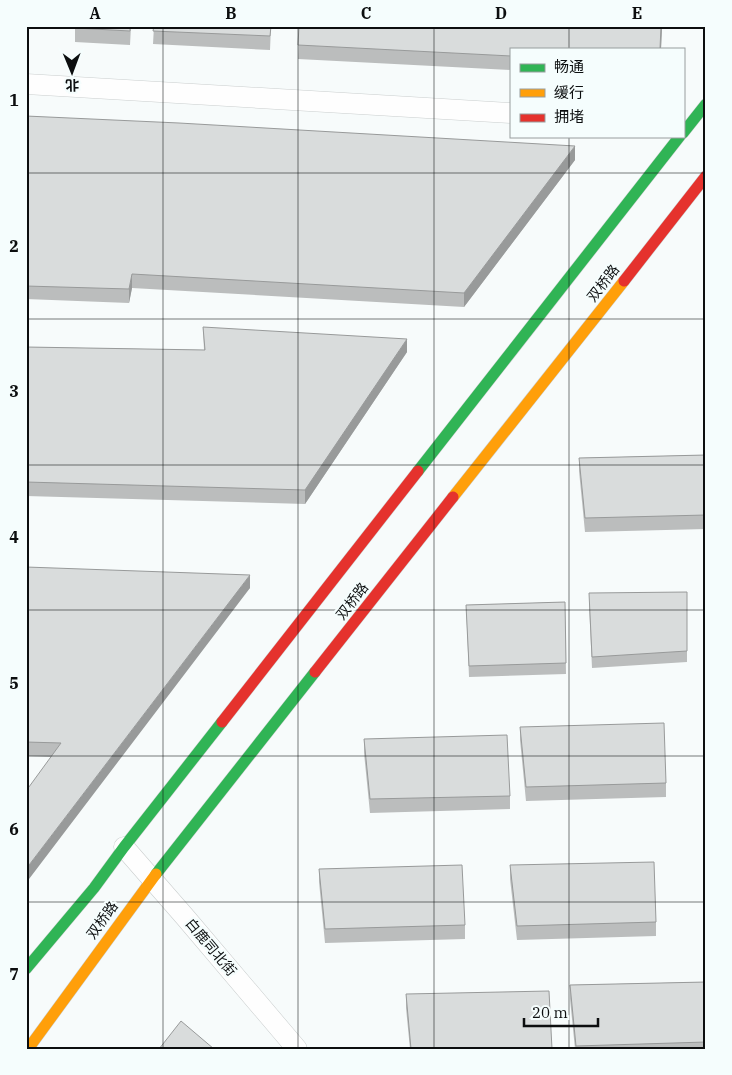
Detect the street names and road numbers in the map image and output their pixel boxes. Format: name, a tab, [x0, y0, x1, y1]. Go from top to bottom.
street label: 双桥路	[583, 261, 623, 305]
street label: 双桥路	[332, 579, 372, 623]
street label: 双桥路	[82, 898, 122, 942]
street label: 白鹿司北街	[182, 914, 240, 980]

